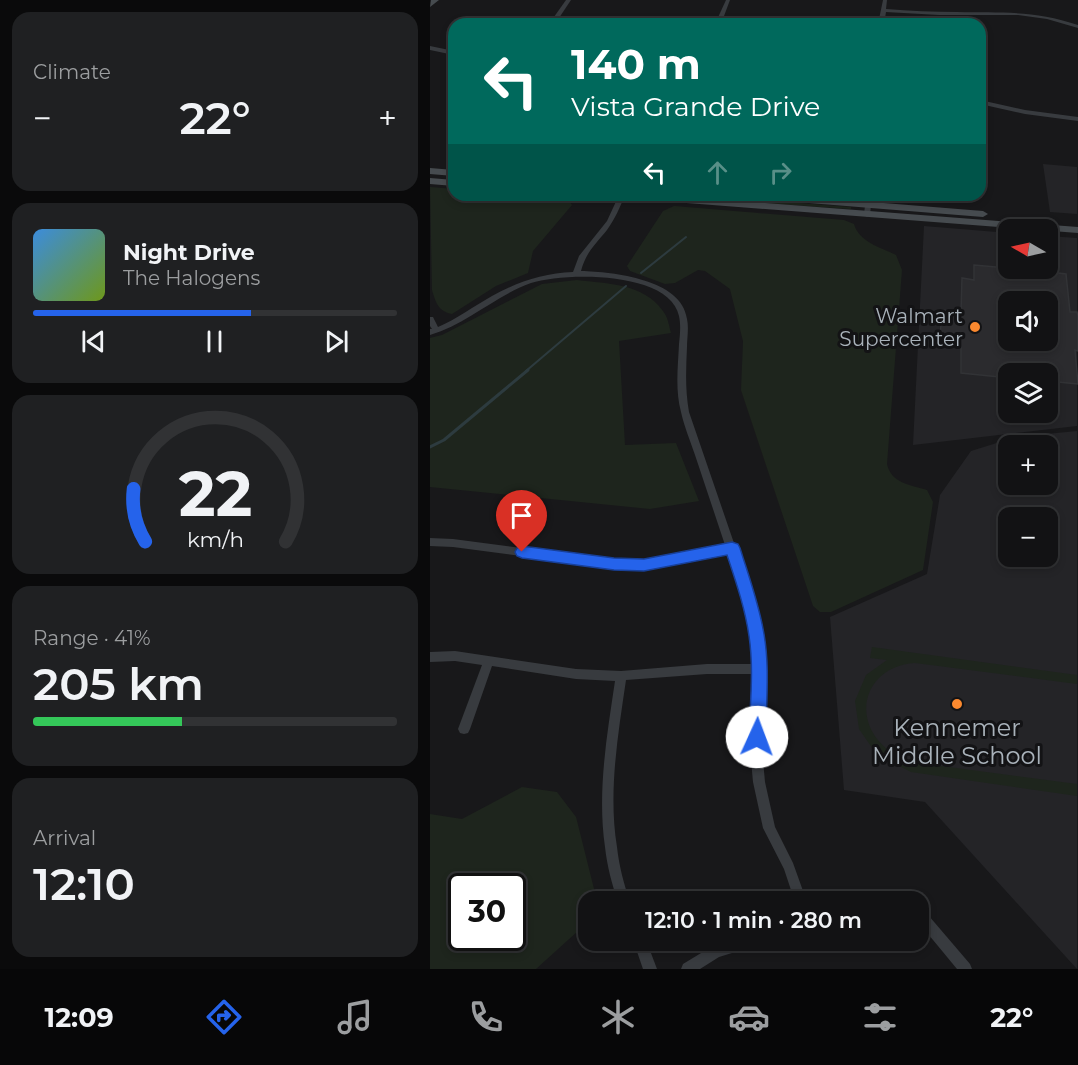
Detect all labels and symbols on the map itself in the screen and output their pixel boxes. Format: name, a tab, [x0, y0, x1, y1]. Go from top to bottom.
north arrow	[998, 219, 1058, 279]
place label: Walmart Supercenter	[839, 304, 963, 351]
marker: Walmart Supercenter	[968, 320, 982, 334]
pin	[496, 490, 547, 552]
marker: Kennemer Middle School	[950, 697, 964, 711]
position arrow	[725, 705, 789, 769]
place label: Kennemer Middle School	[872, 713, 1042, 770]
speed limit sign: 30	[448, 873, 526, 951]

